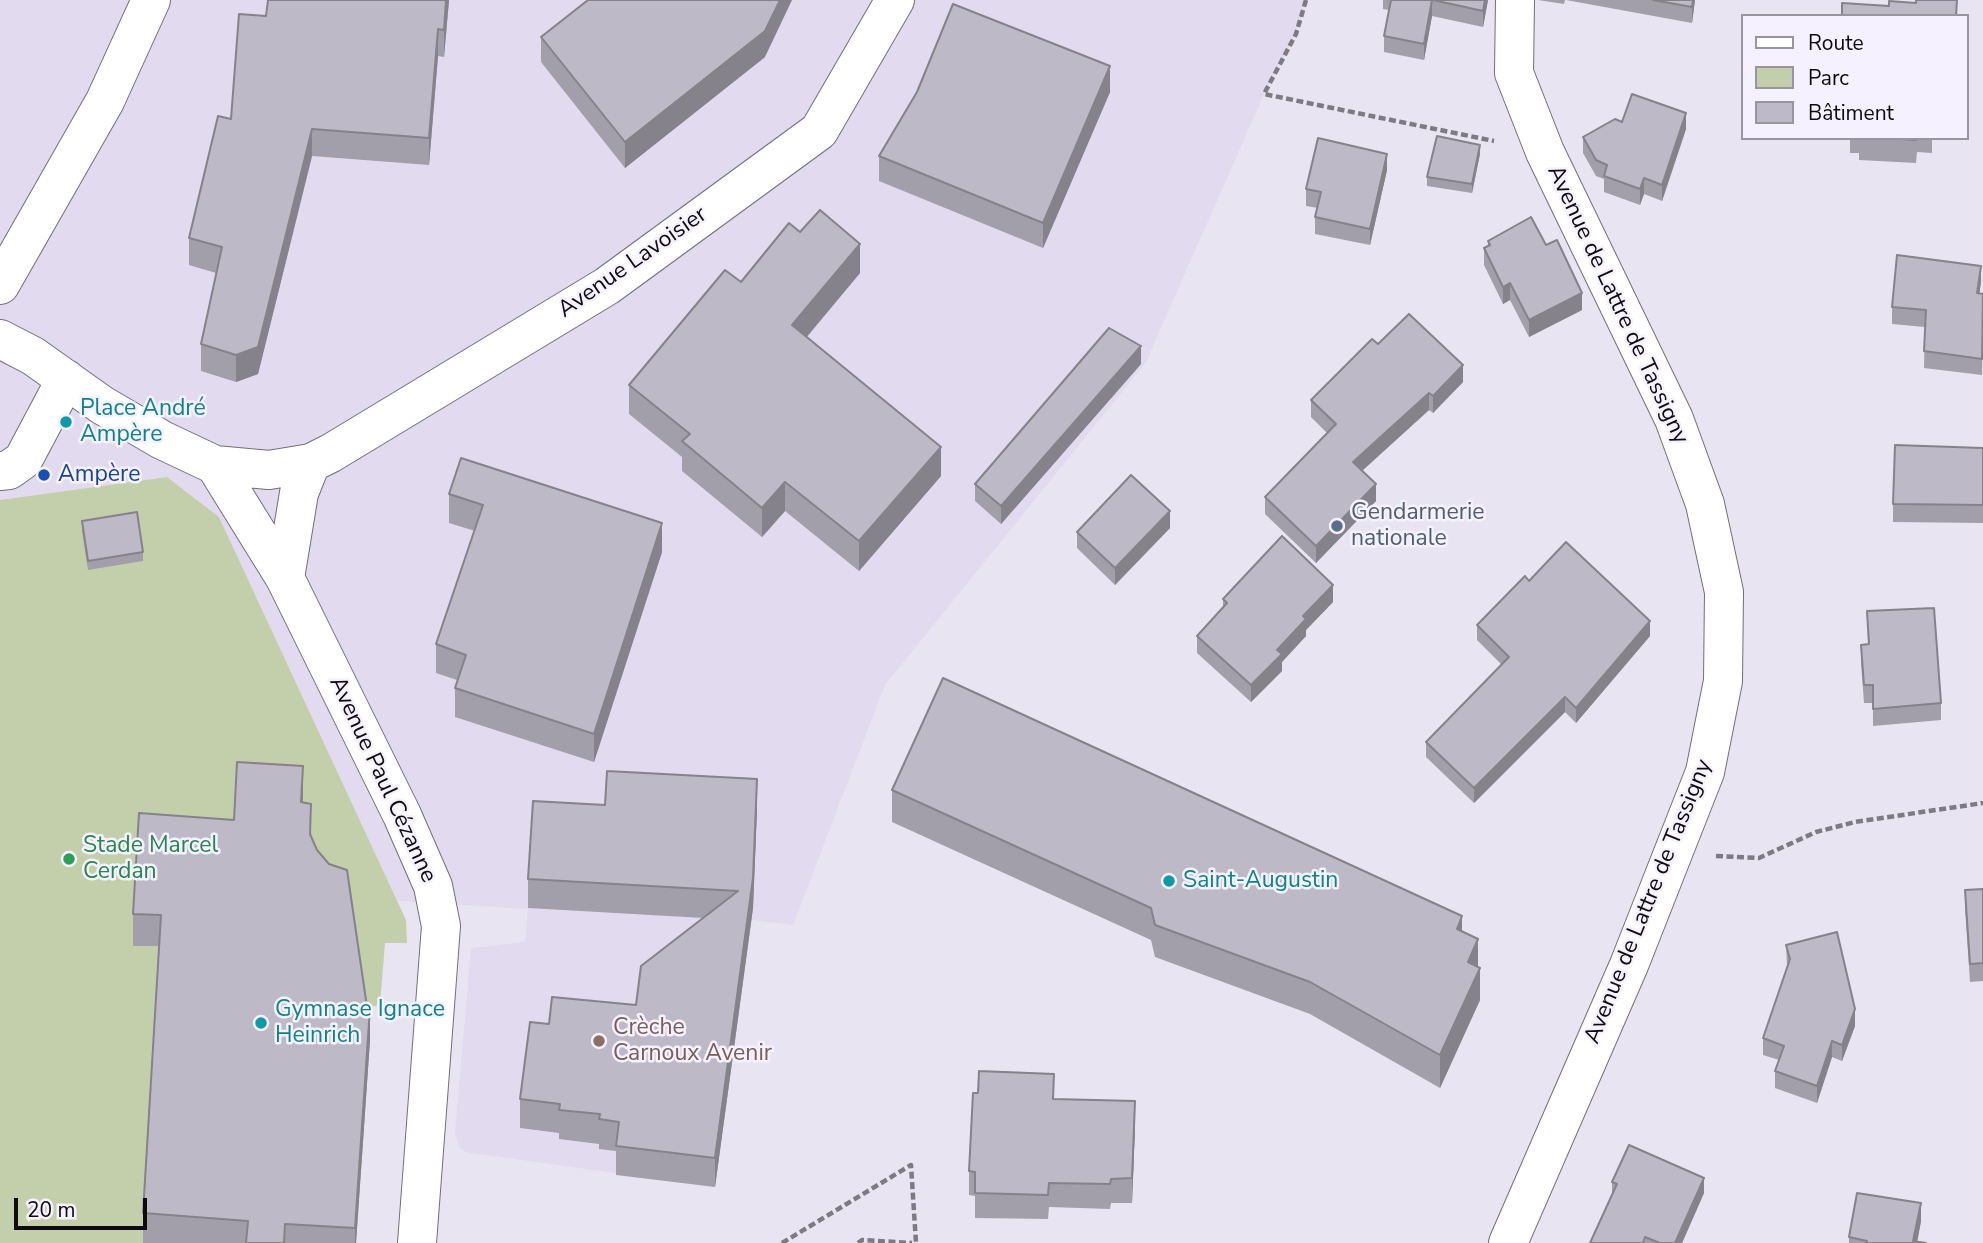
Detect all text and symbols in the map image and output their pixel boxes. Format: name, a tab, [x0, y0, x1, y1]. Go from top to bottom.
legend	[1742, 14, 1969, 140]
text: Route	[1808, 29, 1864, 57]
text: Parc	[1808, 64, 1849, 92]
text: Bâtiment	[1808, 99, 1894, 127]
street label: Avenue de Lattre de Tassigny	[1540, 161, 1694, 449]
street label: Avenue Lavoisier	[553, 201, 713, 325]
place label: Place André Ampère	[80, 395, 206, 449]
marker: Place André Ampère	[58, 414, 74, 430]
place label: Ampère	[58, 461, 140, 489]
marker: Ampère	[36, 467, 52, 483]
place label: Gendarmerie nationale	[1351, 499, 1485, 553]
marker: Gendarmerie nationale	[1329, 518, 1345, 534]
street label: Avenue Paul Cézanne	[322, 673, 442, 887]
street label: Avenue de Lattre de Tassigny	[1579, 756, 1719, 1048]
place label: Stade Marcel Cerdan	[83, 832, 218, 886]
marker: Stade Marcel Cerdan	[61, 851, 77, 867]
place label: Saint-Augustin	[1183, 867, 1338, 895]
marker: Saint-Augustin	[1161, 873, 1177, 889]
place label: Gymnase Ignace Heinrich	[275, 996, 445, 1050]
place label: Crèche Carnoux Avenir	[613, 1014, 772, 1068]
marker: Gymnase Ignace Heinrich	[253, 1015, 269, 1031]
marker: Crèche Carnoux Avenir	[591, 1033, 607, 1049]
scale bar	[18, 1184, 150, 1228]
text: 20 m	[27, 1196, 76, 1224]

